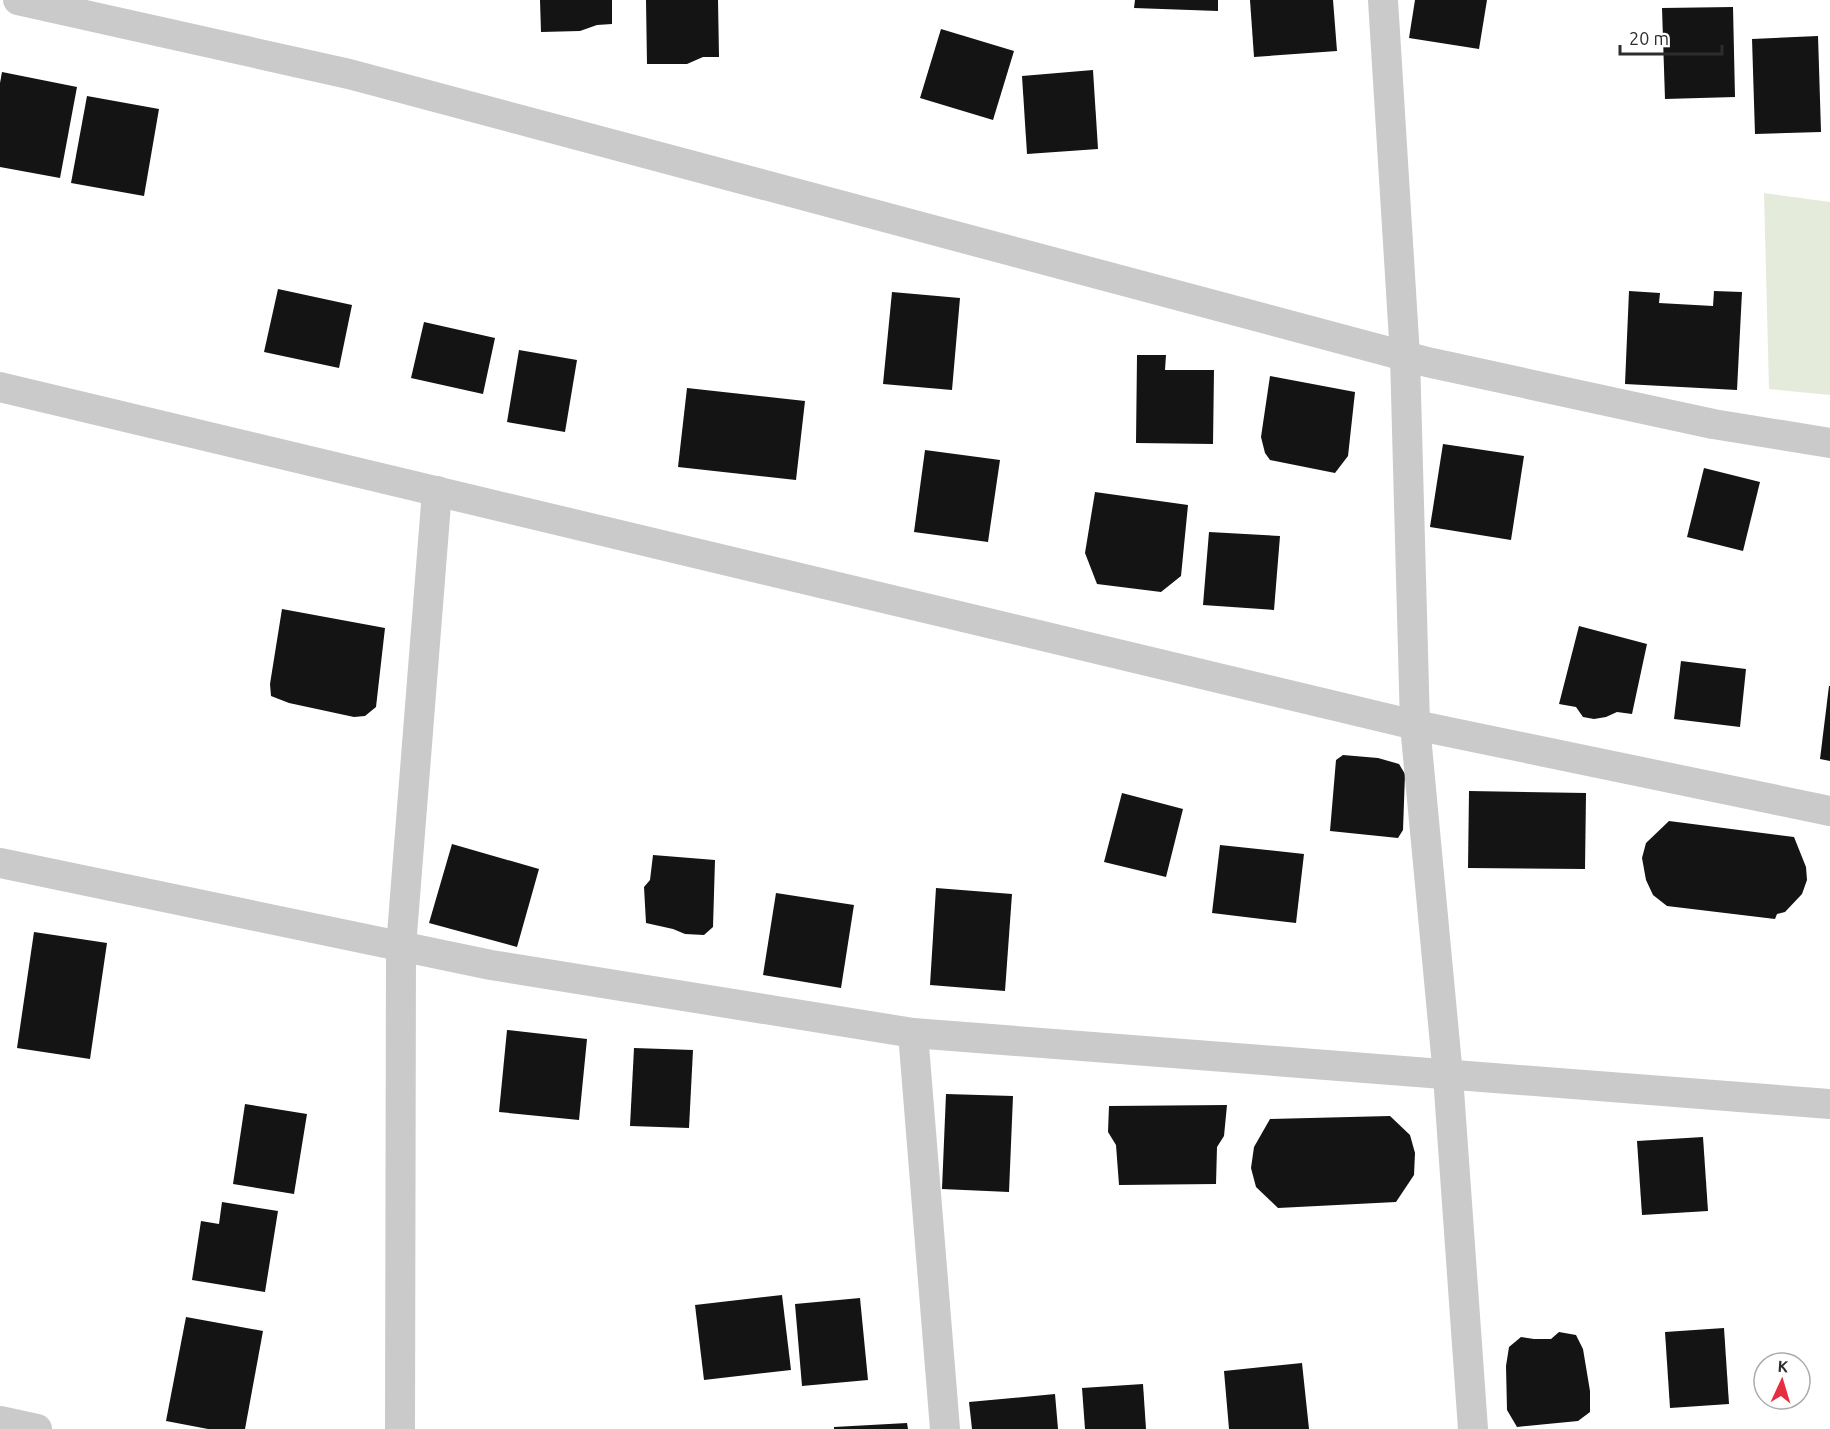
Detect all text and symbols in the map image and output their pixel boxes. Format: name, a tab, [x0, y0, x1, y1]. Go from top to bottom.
scale bar	[1620, 18, 1722, 56]
text: 20 m	[1629, 28, 1669, 48]
north arrow	[1752, 1351, 1812, 1411]
text: K	[1777, 1357, 1789, 1375]

